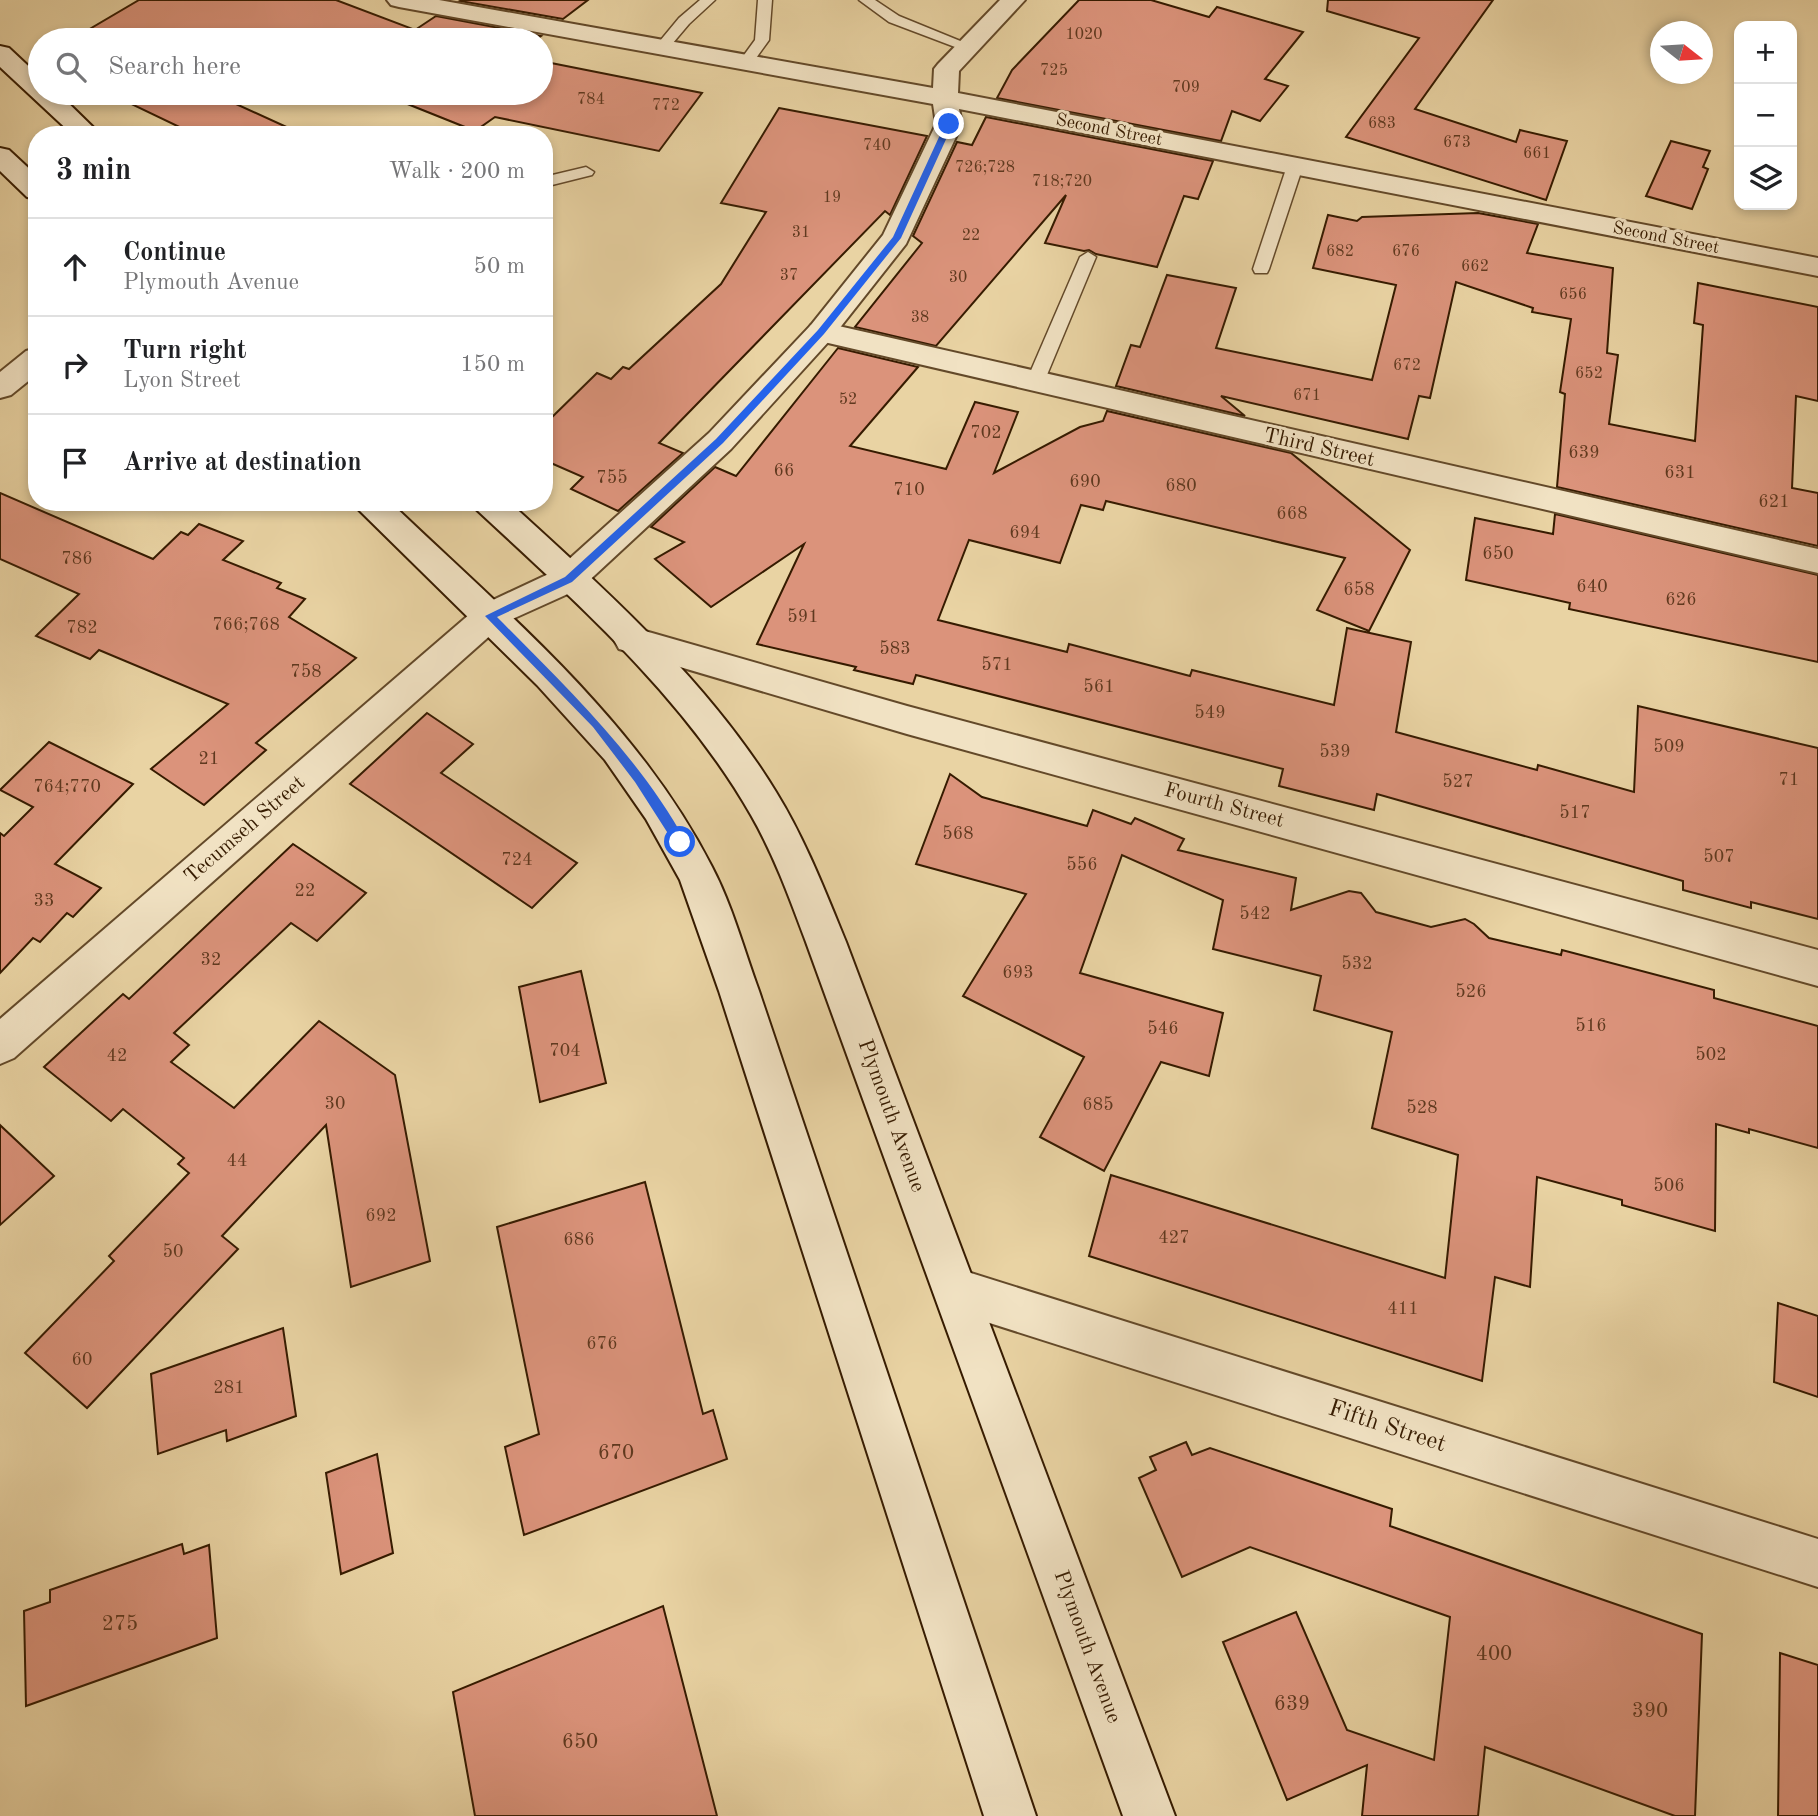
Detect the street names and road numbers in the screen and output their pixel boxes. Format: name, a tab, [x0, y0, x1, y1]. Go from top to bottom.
street label: Second Street	[1054, 111, 1164, 149]
street label: Second Street	[1611, 219, 1721, 257]
street label: Third Street	[1261, 425, 1377, 471]
street label: Tecumseh Street	[181, 772, 309, 888]
street label: Fourth Street	[1162, 780, 1286, 832]
street label: Plymouth Avenue	[854, 1037, 928, 1195]
street label: Fifth Street	[1325, 1397, 1449, 1457]
street label: Plymouth Avenue	[1050, 1568, 1124, 1726]

